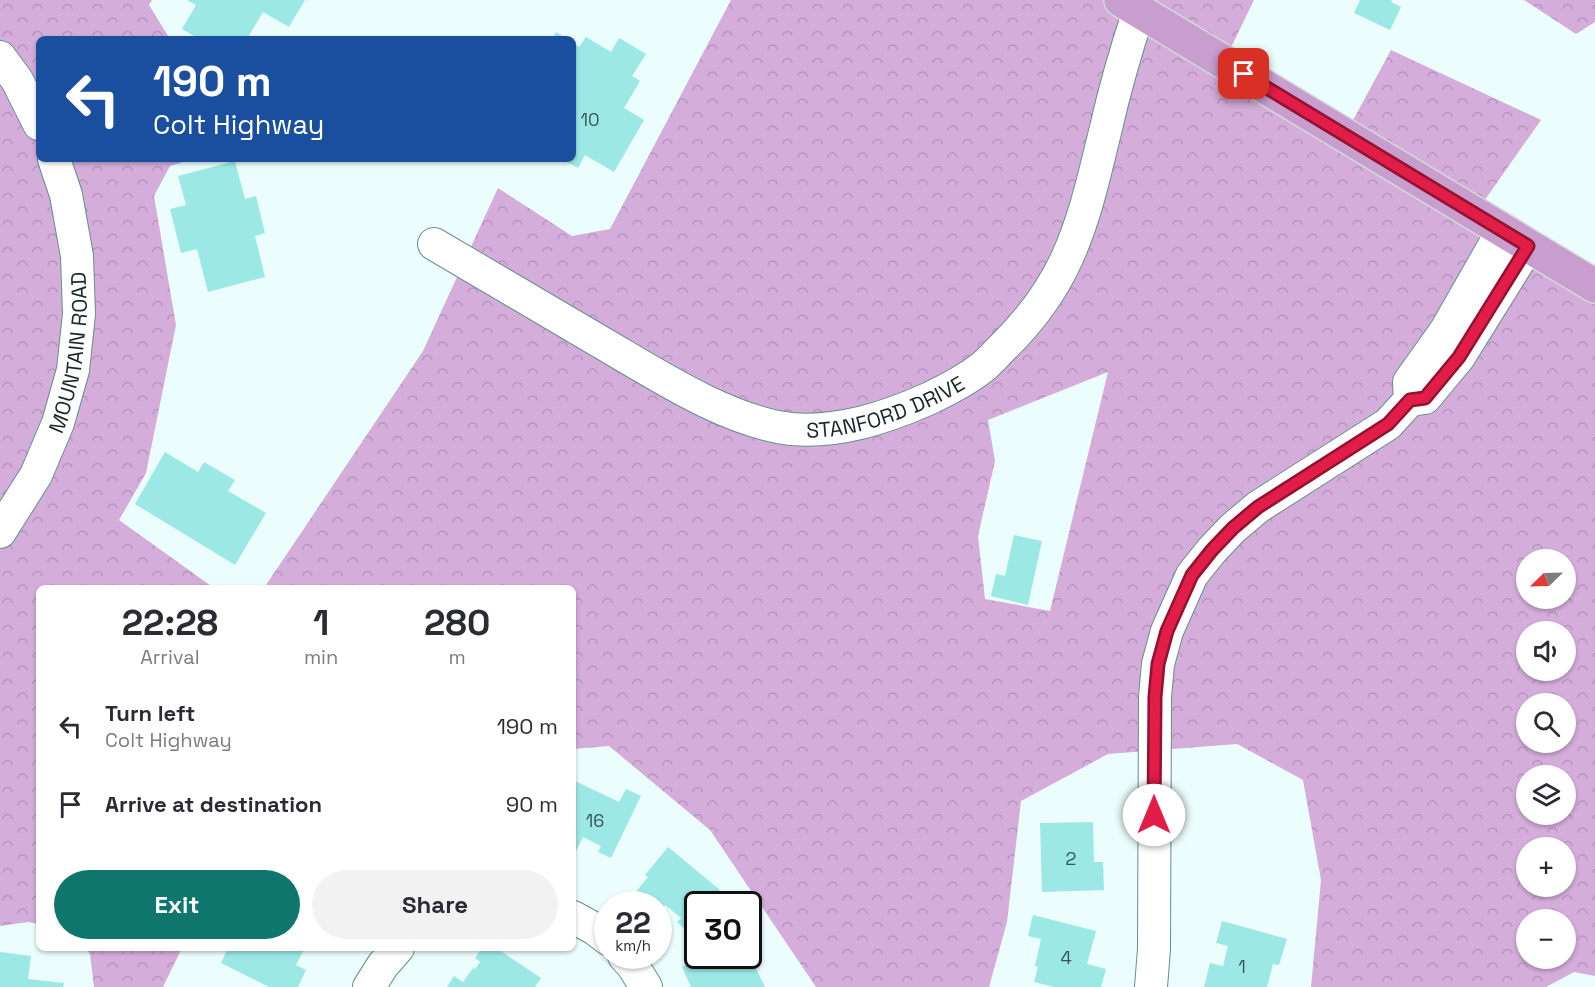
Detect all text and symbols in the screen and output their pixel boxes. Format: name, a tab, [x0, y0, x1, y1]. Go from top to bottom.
pin	[1218, 48, 1269, 99]
text: 190 m	[153, 55, 272, 108]
icon: arrive	[1227, 57, 1260, 90]
icon: left	[54, 60, 132, 138]
text: Colt Highway	[153, 107, 324, 142]
house number: 10	[580, 108, 600, 131]
street label: MOUNTAIN ROAD	[42, 271, 93, 437]
street label: STANFORD DRIVE	[806, 369, 969, 443]
north arrow	[1516, 549, 1576, 609]
map controls	[1516, 549, 1576, 969]
text: 22:28	[122, 600, 218, 646]
text: 1	[313, 600, 329, 646]
text: 280	[424, 600, 490, 646]
button: sound	[1516, 621, 1576, 681]
text: Arrival	[140, 644, 200, 670]
text: min	[304, 644, 338, 670]
text: m	[449, 644, 466, 670]
button: search	[1516, 693, 1576, 753]
text: Turn left	[105, 699, 195, 727]
icon: left	[54, 710, 87, 743]
text: 190 m	[497, 712, 558, 740]
text: Colt Highway	[105, 727, 232, 753]
button: layers	[1516, 765, 1576, 825]
position arrow	[1122, 783, 1186, 847]
icon: arrive	[54, 788, 87, 821]
text: Arrive at destination	[105, 790, 322, 818]
text: 90 m	[506, 790, 558, 818]
house number: 16	[586, 809, 604, 832]
button: +	[1516, 837, 1576, 897]
house number: 2	[1066, 847, 1076, 870]
button: Exit	[54, 870, 300, 939]
button: Share	[312, 870, 558, 939]
speed limit sign: 30	[684, 891, 762, 969]
text: 22	[615, 903, 651, 942]
button: −	[1516, 909, 1576, 969]
text: km/h	[615, 936, 651, 955]
house number: 4	[1060, 946, 1072, 969]
house number: 1	[1238, 955, 1246, 978]

